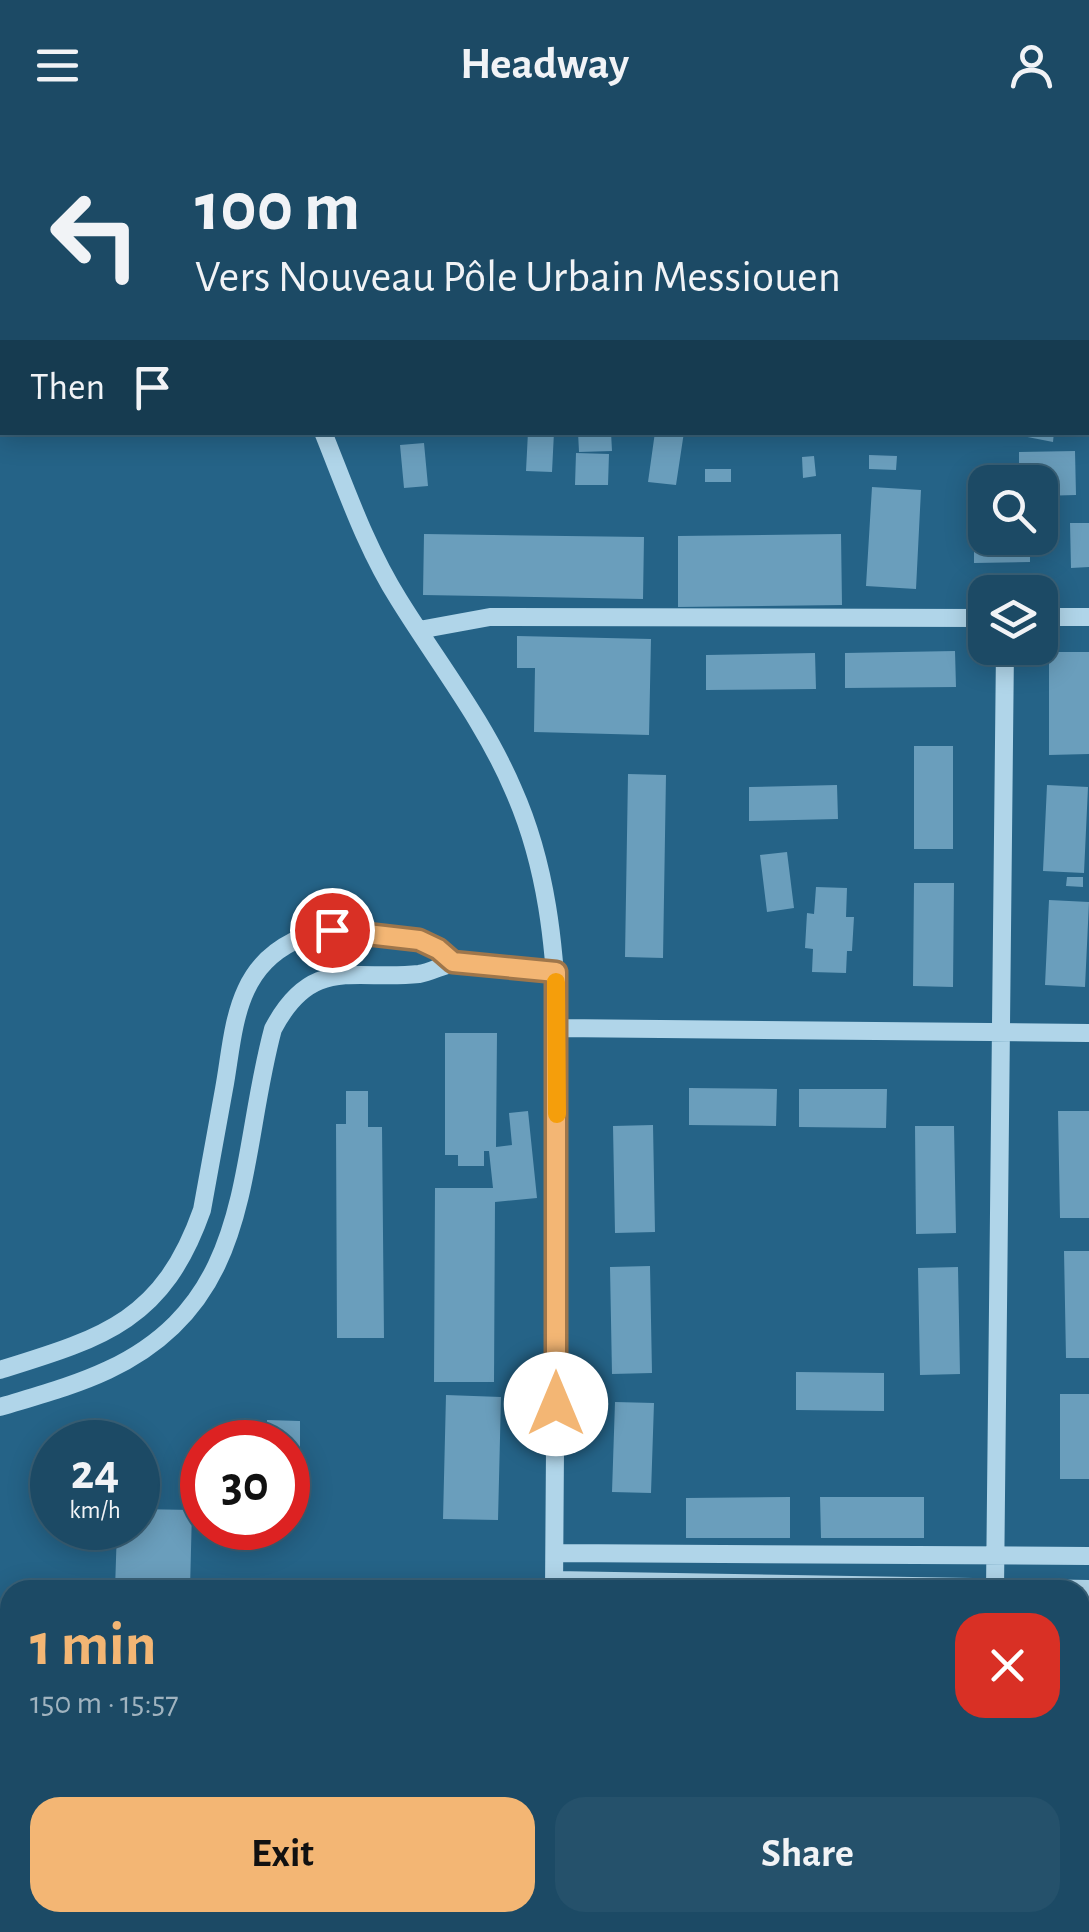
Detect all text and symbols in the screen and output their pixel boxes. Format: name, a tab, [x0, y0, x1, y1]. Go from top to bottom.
icon: menu	[30, 38, 85, 93]
icon: person	[1004, 38, 1059, 93]
text: Headway	[460, 42, 629, 87]
icon: left	[30, 170, 160, 300]
text: 100 m	[195, 173, 360, 243]
text: Vers Nouveau Pôle Urbain Messiouen	[195, 255, 841, 300]
icon: arrive	[125, 360, 180, 415]
text: Then	[30, 369, 105, 407]
map controls	[968, 465, 1058, 665]
button: search	[968, 465, 1058, 555]
button: layers	[968, 575, 1058, 665]
pin	[290, 888, 375, 973]
icon: arrive	[305, 903, 360, 958]
position arrow	[504, 1352, 608, 1456]
speed limit sign: 30	[180, 1420, 310, 1550]
text: 24	[71, 1448, 119, 1498]
text: km/h	[69, 1498, 121, 1523]
button: close	[955, 1613, 1060, 1718]
text: 1 min	[30, 1616, 156, 1676]
text: 150 m · 15:57	[30, 1687, 178, 1719]
button: Exit	[30, 1797, 535, 1912]
button: Share	[555, 1797, 1060, 1912]

